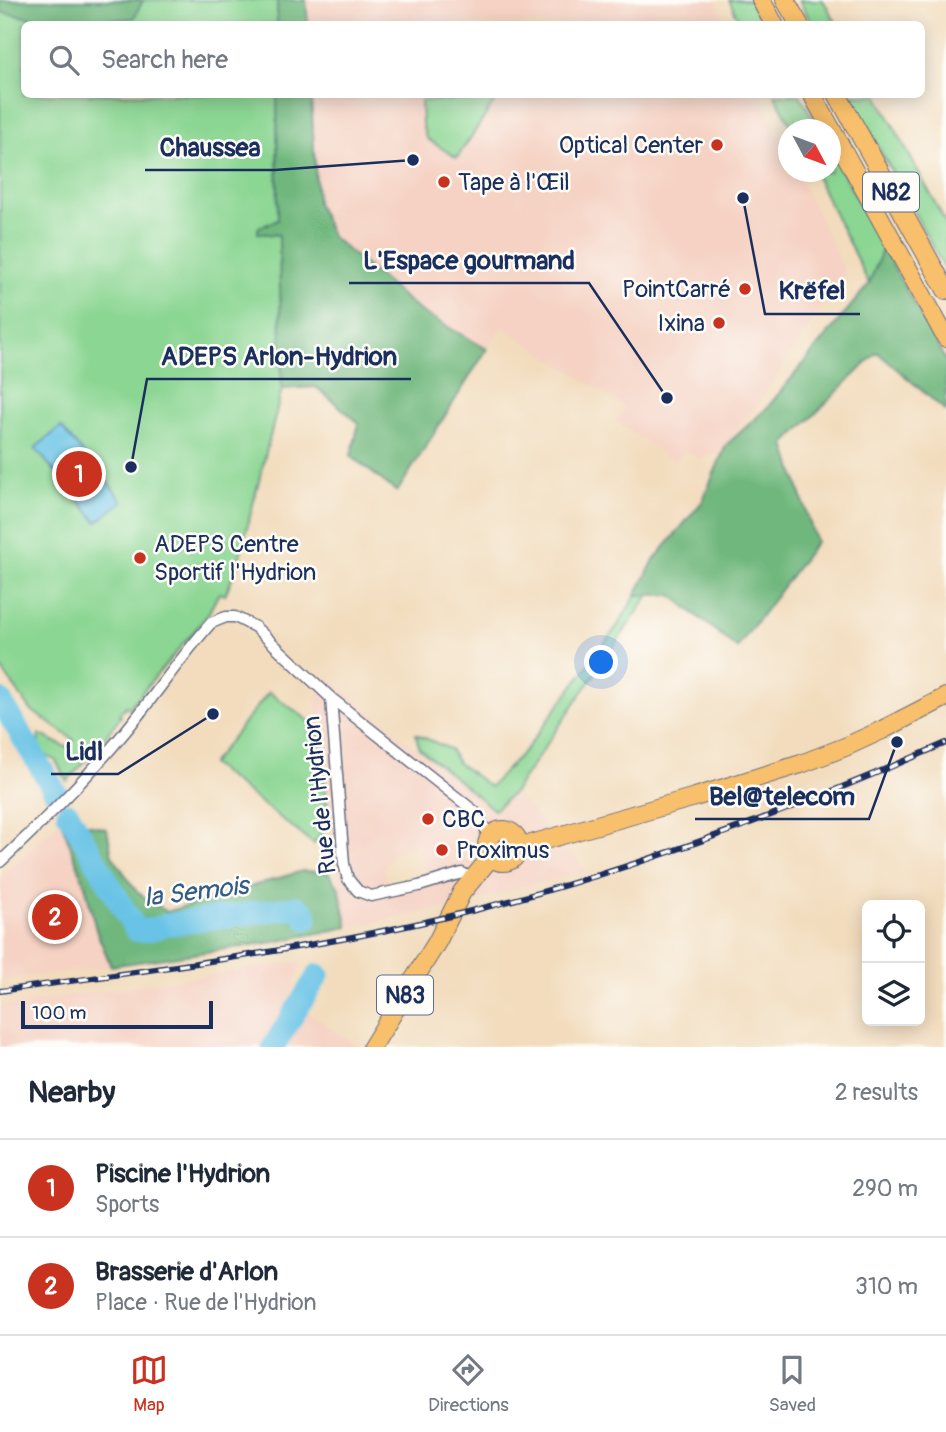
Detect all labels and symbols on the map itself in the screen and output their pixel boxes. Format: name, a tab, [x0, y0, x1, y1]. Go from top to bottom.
north arrow	[778, 119, 841, 182]
callout: Chaussea	[145, 123, 275, 170]
place label: Optical Center	[559, 131, 703, 160]
text: Chaussea	[159, 132, 261, 164]
marker: Optical Center	[709, 137, 725, 153]
place label: Tape à l'Œil	[458, 168, 570, 197]
road number: N82	[863, 172, 919, 211]
marker: Tape à l'Œil	[436, 174, 452, 190]
callout: L'Espace gourmand	[349, 236, 589, 283]
text: L'Espace gourmand	[363, 245, 575, 277]
callout: Krëfel	[765, 267, 860, 314]
place label: PointCarré	[622, 275, 731, 304]
text: Krëfel	[779, 275, 845, 307]
marker: PointCarré	[737, 281, 753, 297]
place label: Ixina	[657, 309, 705, 338]
marker: Ixina	[711, 315, 727, 331]
callout: ADEPS Arlon-Hydrion	[147, 332, 411, 379]
text: ADEPS Arlon-Hydrion	[161, 341, 397, 373]
pin: 1	[56, 448, 102, 500]
place label: ADEPS Centre Sportif l'Hydrion	[154, 530, 316, 587]
marker: ADEPS Centre Sportif l'Hydrion	[132, 550, 148, 566]
your location	[584, 645, 618, 679]
street label: Rue de l'Hydrion	[297, 715, 343, 875]
callout: Lidl	[51, 727, 118, 774]
text: Lidl	[65, 736, 103, 768]
callout: Bel@telecom	[695, 772, 869, 819]
text: Bel@telecom	[709, 781, 855, 813]
place label: CBC	[442, 805, 485, 834]
marker: CBC	[420, 811, 436, 827]
place label: Proximus	[456, 836, 550, 865]
marker: Proximus	[434, 842, 450, 858]
water label: la Semois	[142, 869, 253, 914]
pin: 2	[32, 891, 78, 943]
road number: N83	[377, 976, 433, 1014]
scale bar	[21, 998, 214, 1030]

